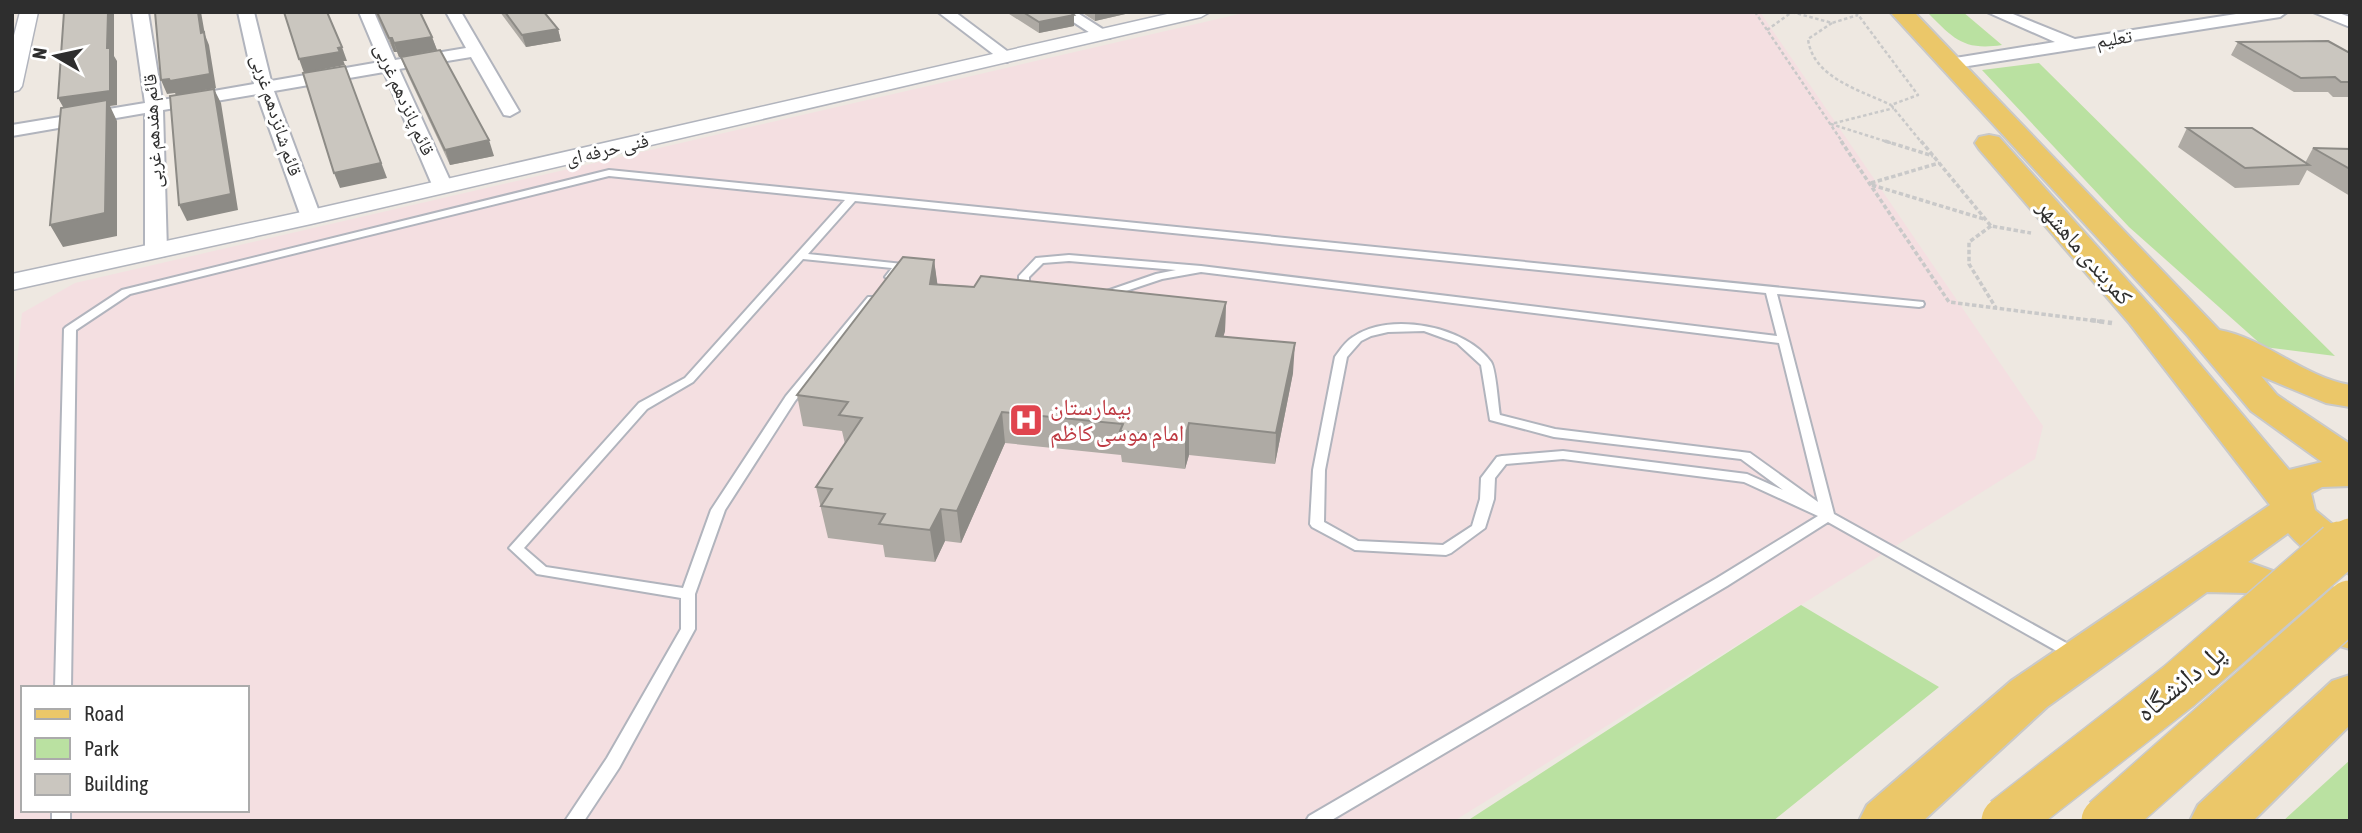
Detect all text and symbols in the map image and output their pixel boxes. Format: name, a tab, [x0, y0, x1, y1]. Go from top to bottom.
north arrow	[21, 21, 91, 91]
street label: تعلیم	[2095, 24, 2134, 54]
street label: قائم پانزدهم غربی	[369, 39, 440, 159]
text: N	[27, 46, 51, 61]
street label: قائم شانزدهم غربی	[245, 51, 307, 179]
street label: قائم هفدهم غربی	[138, 73, 168, 189]
street label: فنی حرفه ای	[563, 129, 651, 170]
street label: کمربندی ماهشهر	[2031, 193, 2138, 311]
place label: بیمارستان امام موسی کاظم	[1050, 394, 1184, 449]
hospital icon: بیمارستان امام موسی کاظم	[1007, 401, 1045, 439]
street label: پل دانشگاه	[2129, 636, 2232, 729]
legend	[21, 686, 248, 812]
text: Road	[84, 701, 124, 725]
text: Park	[84, 736, 119, 760]
text: Building	[84, 771, 148, 795]

